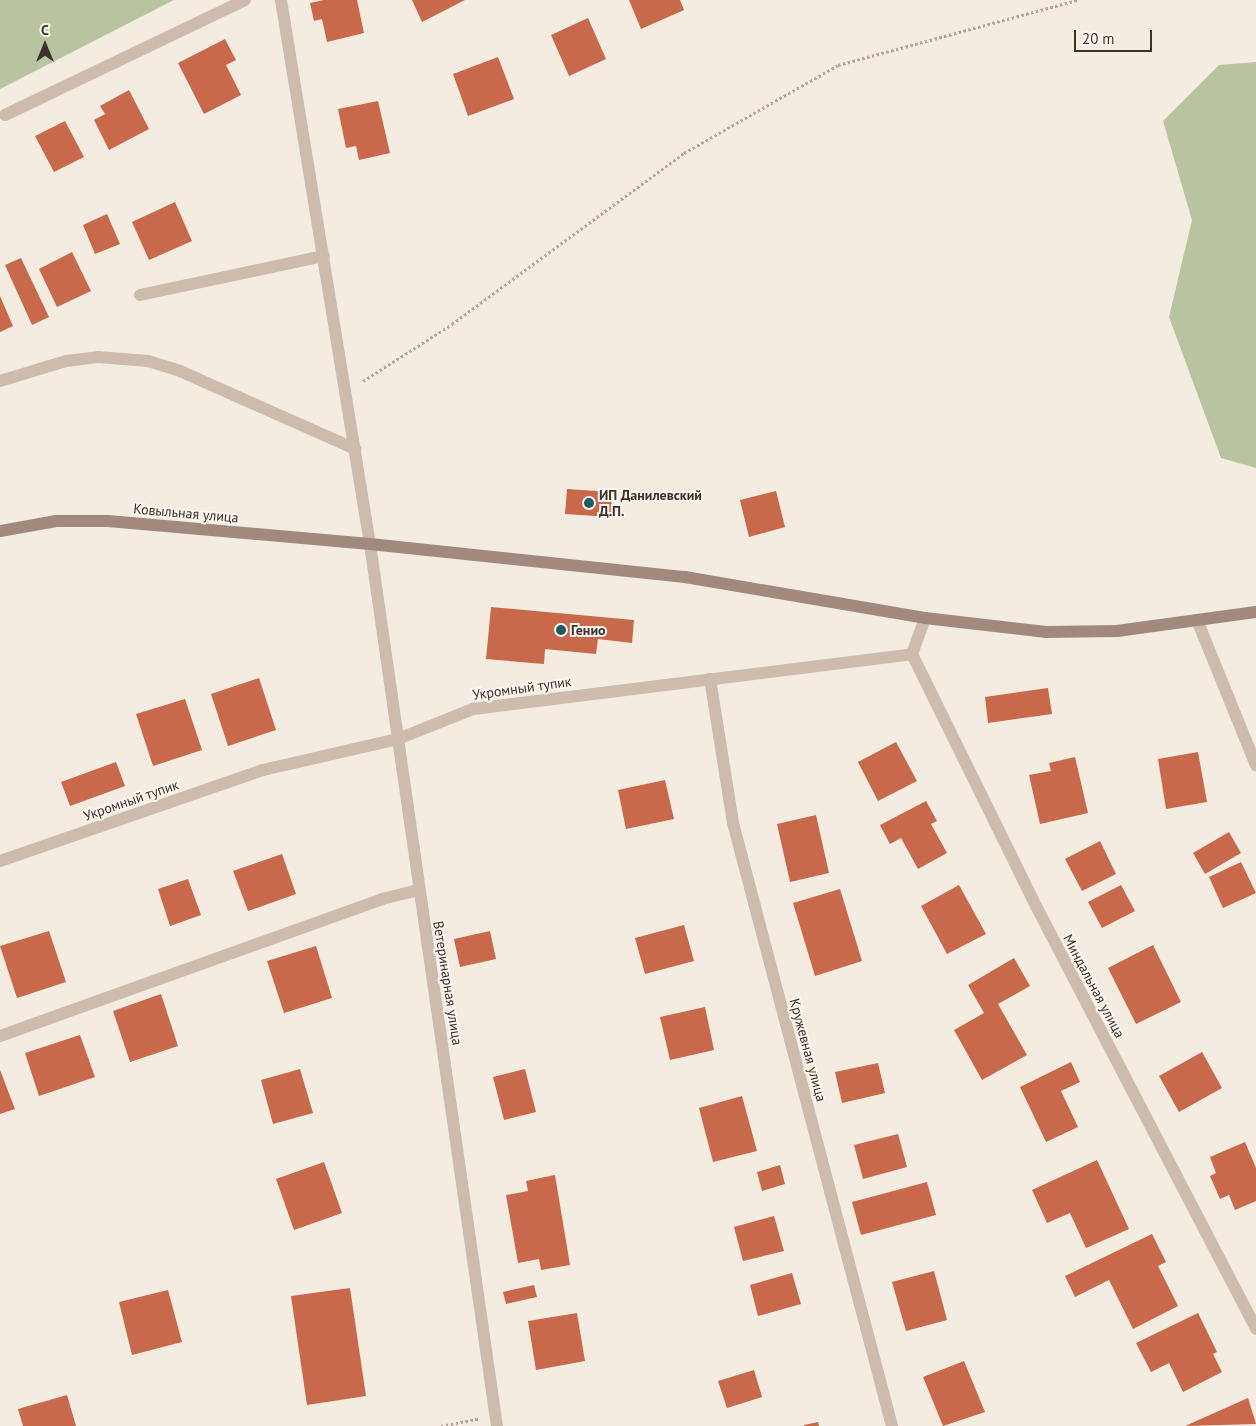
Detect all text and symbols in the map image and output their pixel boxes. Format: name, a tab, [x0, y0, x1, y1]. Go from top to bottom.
north arrow	[20, 20, 70, 70]
scale bar	[1076, 20, 1154, 52]
text: С	[41, 21, 49, 39]
text: 20 m	[1082, 29, 1115, 48]
place label: ИП Данилевский Д.П.	[599, 487, 702, 520]
marker: ИП Данилевский Д.П.	[583, 497, 595, 509]
street label: Ковыльная улица	[133, 500, 239, 526]
place label: Генио	[571, 622, 606, 638]
marker: Генио	[555, 624, 567, 636]
street label: Укромный тупик	[471, 673, 573, 703]
street label: Укромный тупик	[81, 776, 181, 824]
street label: Ветеринарная улица	[430, 920, 466, 1046]
street label: Миндальная улица	[1060, 931, 1128, 1041]
street label: Кружевная улица	[786, 997, 830, 1103]

